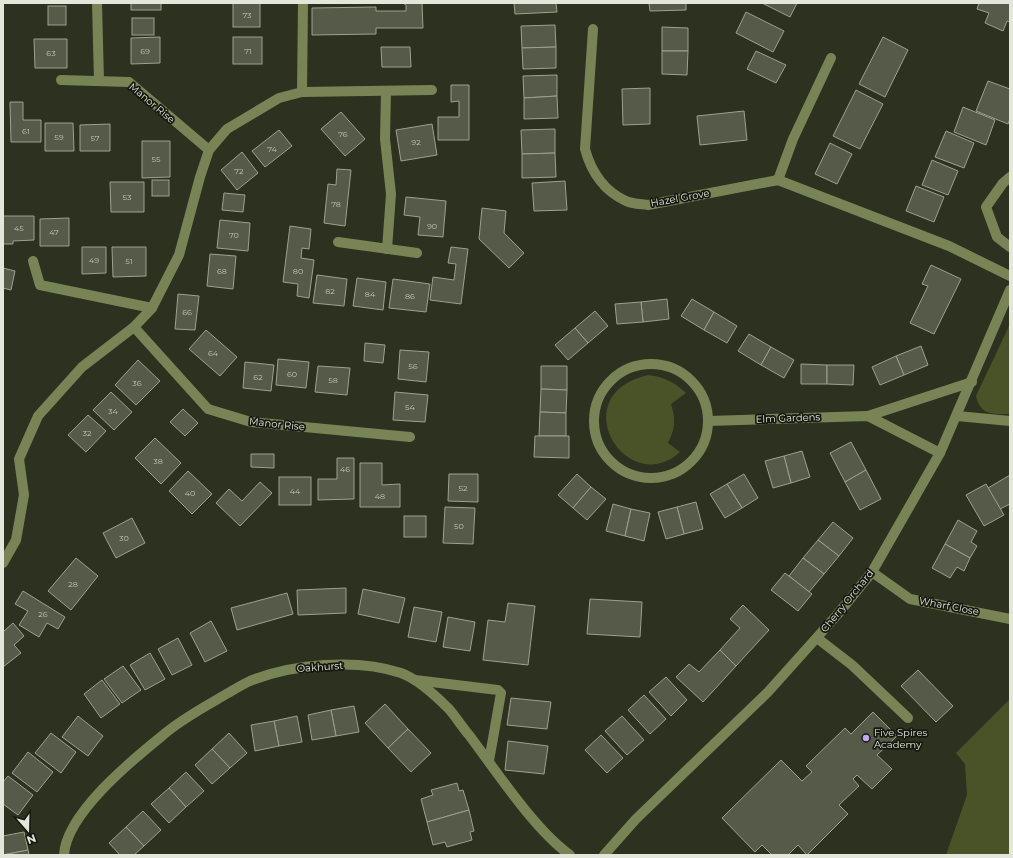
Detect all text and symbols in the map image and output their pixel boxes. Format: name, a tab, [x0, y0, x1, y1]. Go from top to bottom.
house number: 73	[242, 10, 252, 20]
house number: 69	[140, 46, 150, 56]
house number: 71	[244, 46, 252, 56]
house number: 63	[46, 48, 56, 58]
street label: Manor Rise	[126, 80, 178, 126]
house number: 61	[22, 126, 30, 136]
house number: 76	[338, 129, 348, 139]
house number: 59	[54, 132, 64, 142]
house number: 57	[90, 133, 100, 143]
house number: 92	[411, 137, 421, 147]
house number: 74	[267, 144, 277, 154]
house number: 55	[151, 154, 161, 164]
house number: 72	[234, 166, 244, 176]
street label: Hazel Grove	[650, 186, 710, 210]
house number: 53	[123, 192, 132, 202]
house number: 78	[331, 199, 341, 209]
house number: 90	[427, 221, 437, 231]
house number: 45	[14, 223, 24, 233]
house number: 47	[49, 227, 59, 237]
house number: 70	[229, 230, 239, 240]
house number: 49	[89, 255, 99, 265]
house number: 51	[125, 256, 133, 266]
house number: 68	[217, 266, 227, 276]
house number: 80	[293, 266, 303, 276]
house number: 82	[325, 286, 335, 296]
house number: 84	[365, 289, 376, 299]
house number: 86	[405, 291, 415, 301]
house number: 66	[182, 307, 192, 317]
house number: 64	[208, 348, 219, 358]
house number: 56	[408, 361, 418, 371]
house number: 60	[287, 369, 297, 379]
house number: 62	[253, 372, 263, 382]
house number: 58	[328, 375, 338, 385]
house number: 36	[132, 378, 142, 388]
house number: 54	[405, 402, 416, 412]
house number: 34	[108, 406, 119, 416]
street label: Elm Gardens	[755, 410, 821, 426]
street label: Manor Rise	[248, 415, 306, 433]
house number: 32	[82, 428, 92, 438]
house number: 38	[153, 456, 163, 466]
house number: 46	[340, 464, 350, 474]
house number: 52	[458, 483, 468, 493]
house number: 44	[290, 486, 301, 496]
house number: 40	[185, 488, 195, 498]
house number: 48	[375, 491, 385, 501]
house number: 50	[454, 521, 464, 531]
house number: 30	[119, 533, 129, 543]
street label: Cherry Orchard	[818, 567, 876, 635]
house number: 28	[68, 579, 78, 589]
street label: Wharf Close	[918, 594, 980, 618]
house number: 26	[38, 609, 48, 619]
street label: Oakhurst	[296, 659, 344, 675]
place label: Five Spires Academy	[874, 726, 927, 751]
marker: Five Spires Academy	[861, 733, 871, 743]
north arrow	[8, 810, 48, 850]
text: N	[25, 831, 38, 847]

